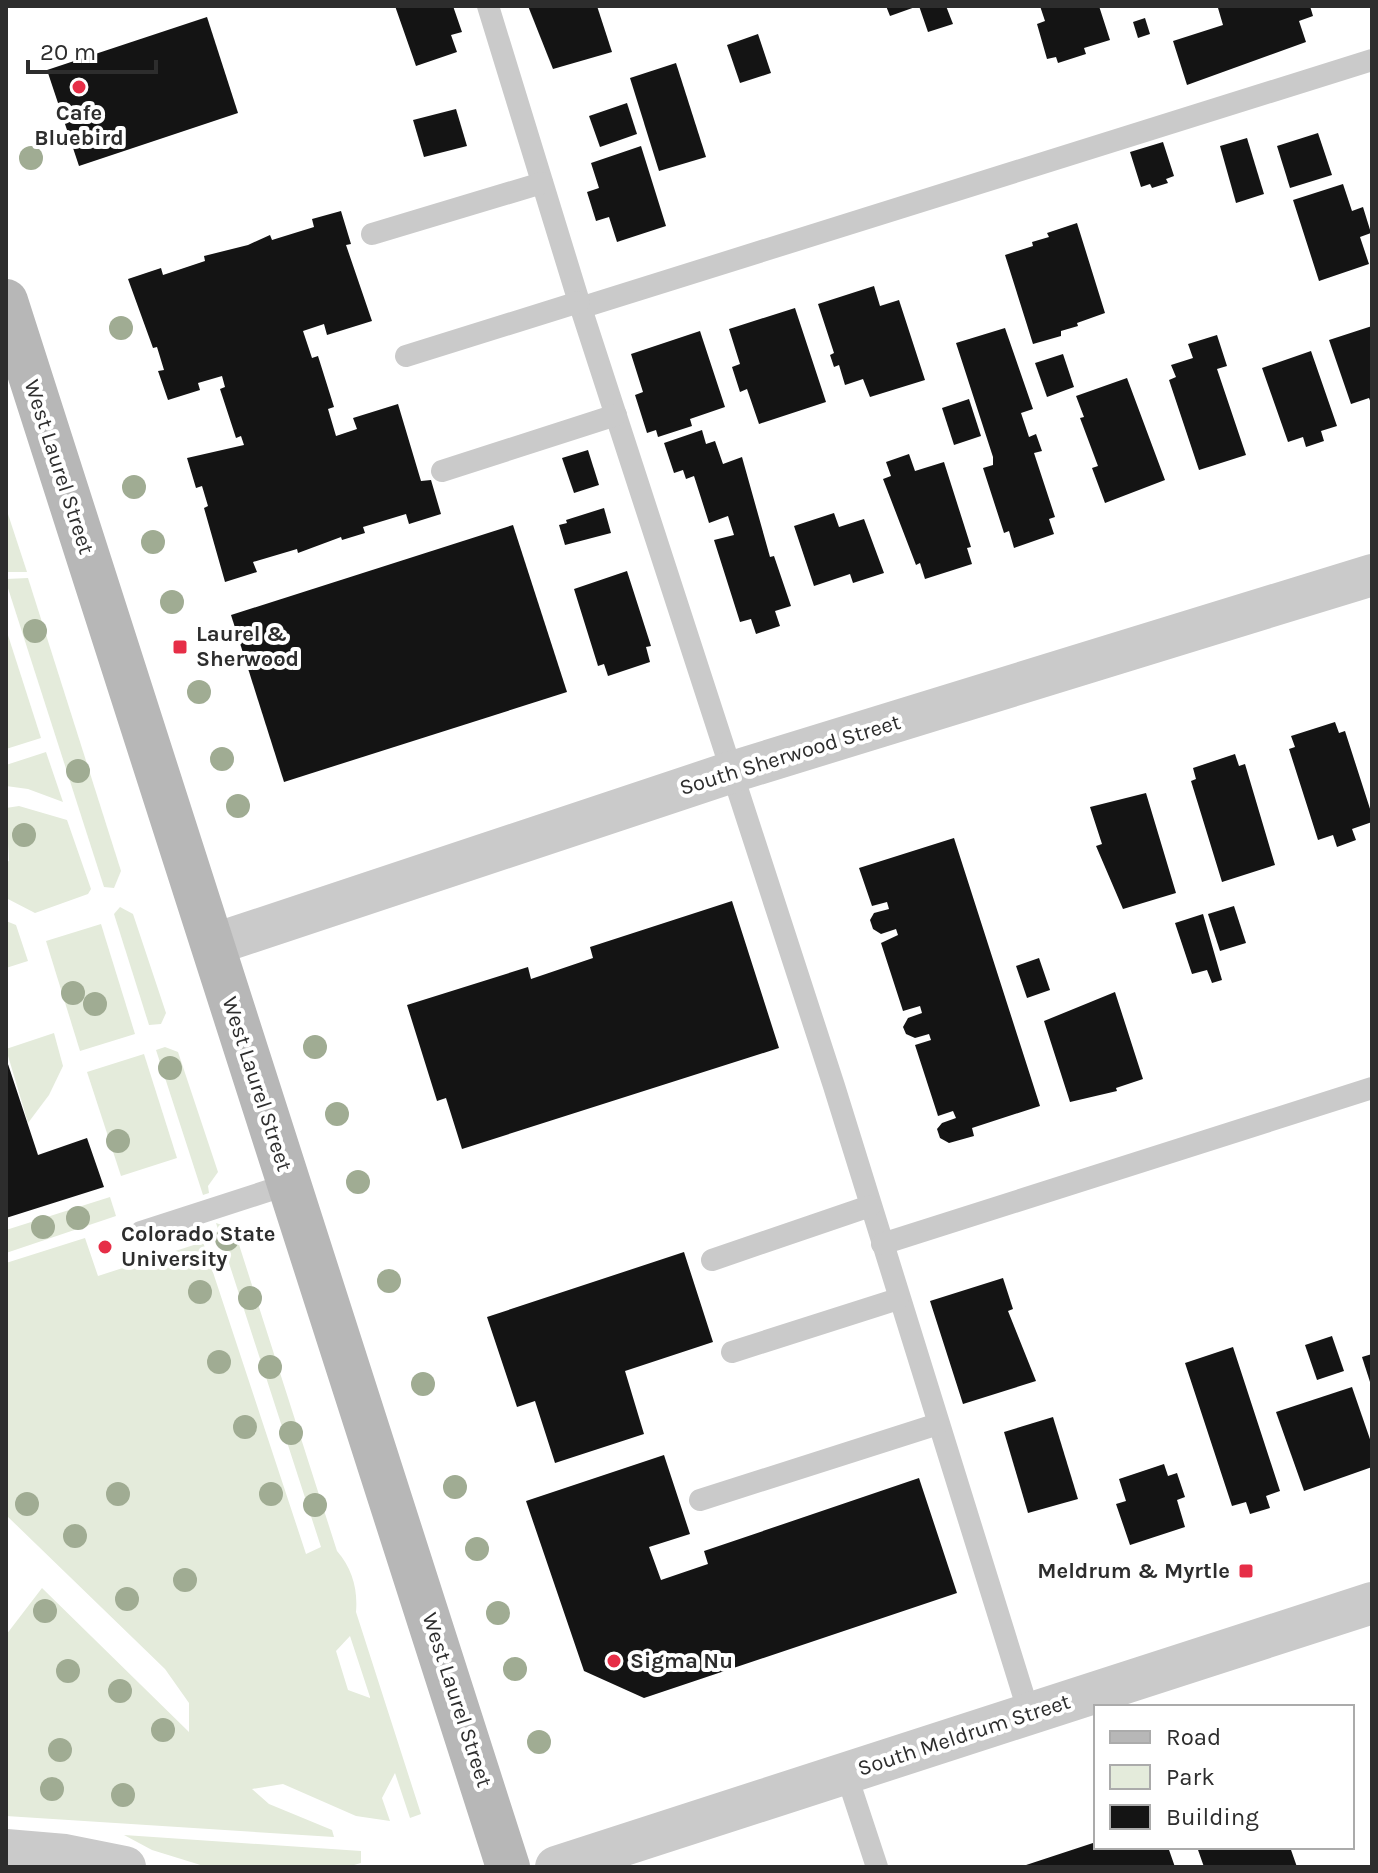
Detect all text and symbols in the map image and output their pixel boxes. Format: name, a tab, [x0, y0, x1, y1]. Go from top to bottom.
scale bar	[28, 24, 156, 74]
text: 20 m	[40, 38, 96, 66]
marker: Cafe Bluebird	[70, 78, 88, 96]
place label: Cafe Bluebird	[34, 100, 124, 151]
street label: West Laurel Street	[19, 376, 99, 558]
place label: Laurel & Sherwood	[196, 621, 299, 672]
marker: Laurel & Sherwood	[171, 638, 189, 656]
street label: South Sherwood Street	[676, 709, 904, 801]
street label: West Laurel Street	[217, 993, 297, 1175]
place label: Colorado State University	[121, 1221, 275, 1272]
marker: Colorado State University	[96, 1238, 114, 1256]
place label: Meldrum & Myrtle	[1037, 1558, 1230, 1584]
marker: Meldrum & Myrtle	[1237, 1562, 1255, 1580]
street label: West Laurel Street	[417, 1609, 497, 1791]
place label: Sigma Nu	[630, 1648, 733, 1674]
marker: Sigma Nu	[605, 1652, 623, 1670]
street label: South Meldrum Street	[854, 1688, 1074, 1782]
legend	[1094, 1705, 1354, 1849]
text: Road	[1166, 1723, 1221, 1751]
text: Park	[1166, 1763, 1215, 1791]
text: Building	[1166, 1803, 1259, 1831]

